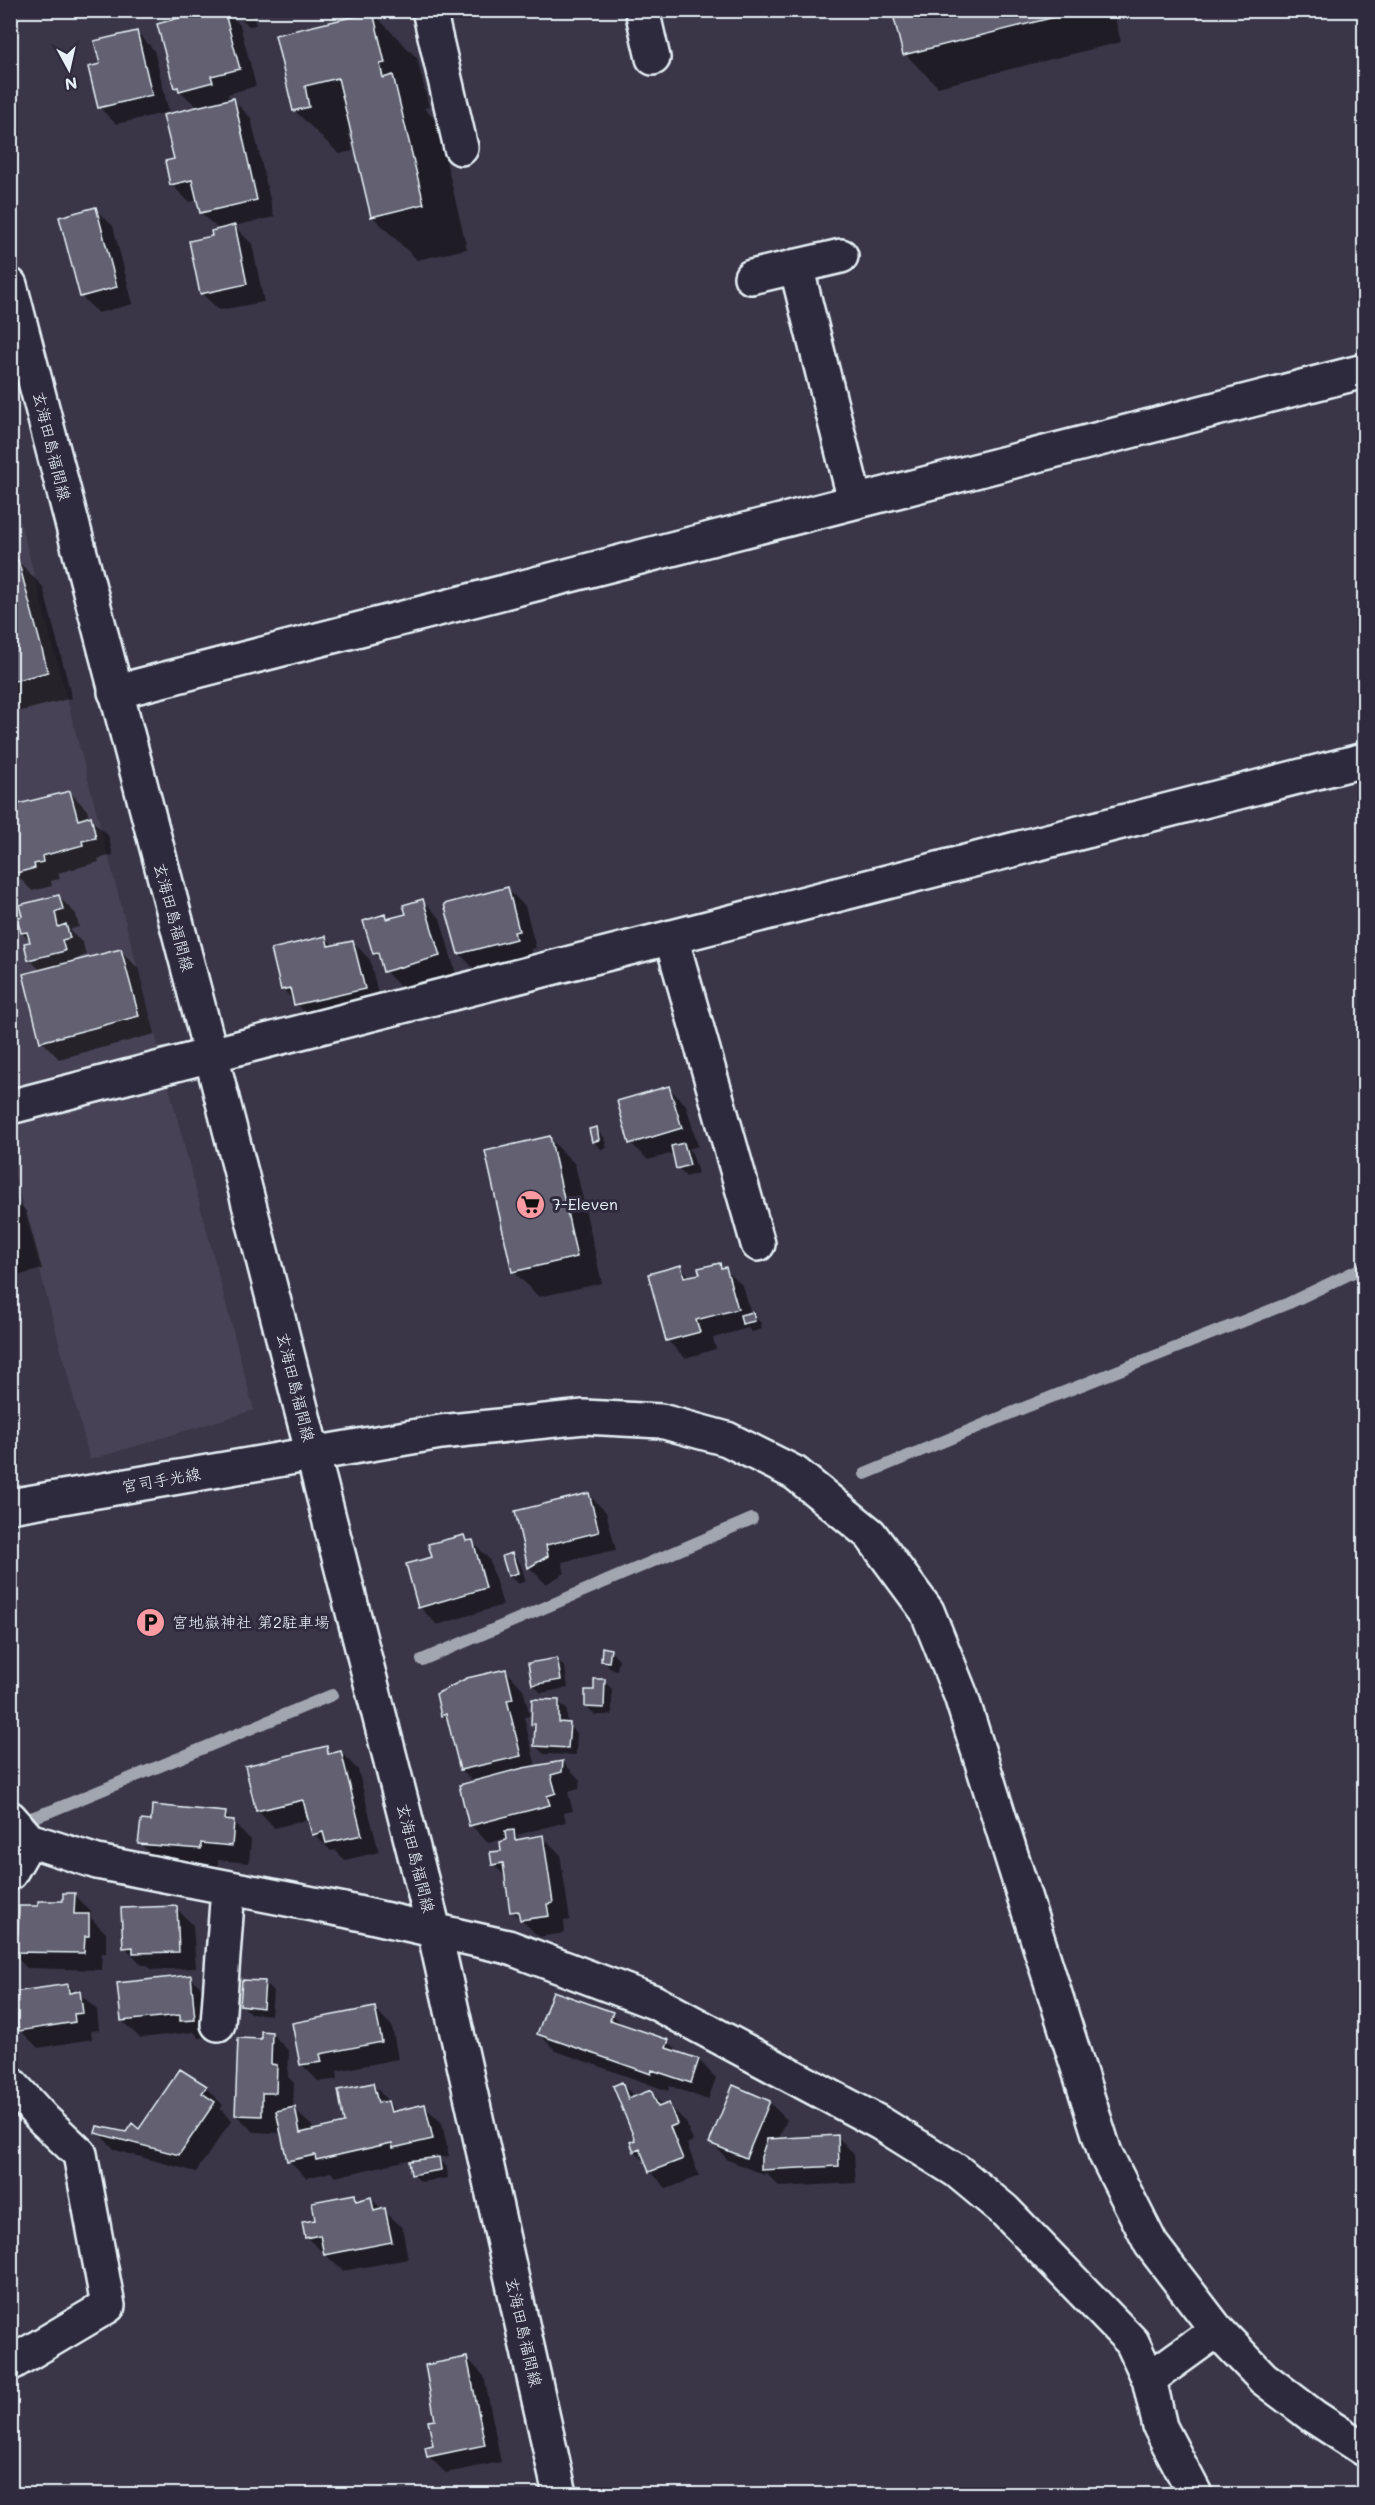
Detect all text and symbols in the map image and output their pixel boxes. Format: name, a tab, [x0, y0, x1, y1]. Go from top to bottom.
north arrow	[39, 39, 99, 99]
text: N	[64, 73, 79, 96]
street label: 玄海田島福間線	[29, 389, 76, 503]
street label: 玄海田島福間線	[150, 860, 199, 974]
supermarket icon: 7-Eleven	[515, 1188, 547, 1220]
place label: 7-Eleven	[552, 1193, 618, 1214]
street label: 玄海田島福間線	[273, 1330, 320, 1444]
street label: 宮司手光線	[120, 1462, 202, 1497]
parking icon: 宮地嶽神社 第2駐車場	[135, 1606, 167, 1638]
place label: 宮地嶽神社 第2駐車場	[172, 1611, 330, 1632]
street label: 玄海田島福間線	[393, 1801, 440, 1915]
street label: 玄海田島福間線	[502, 2275, 547, 2389]

